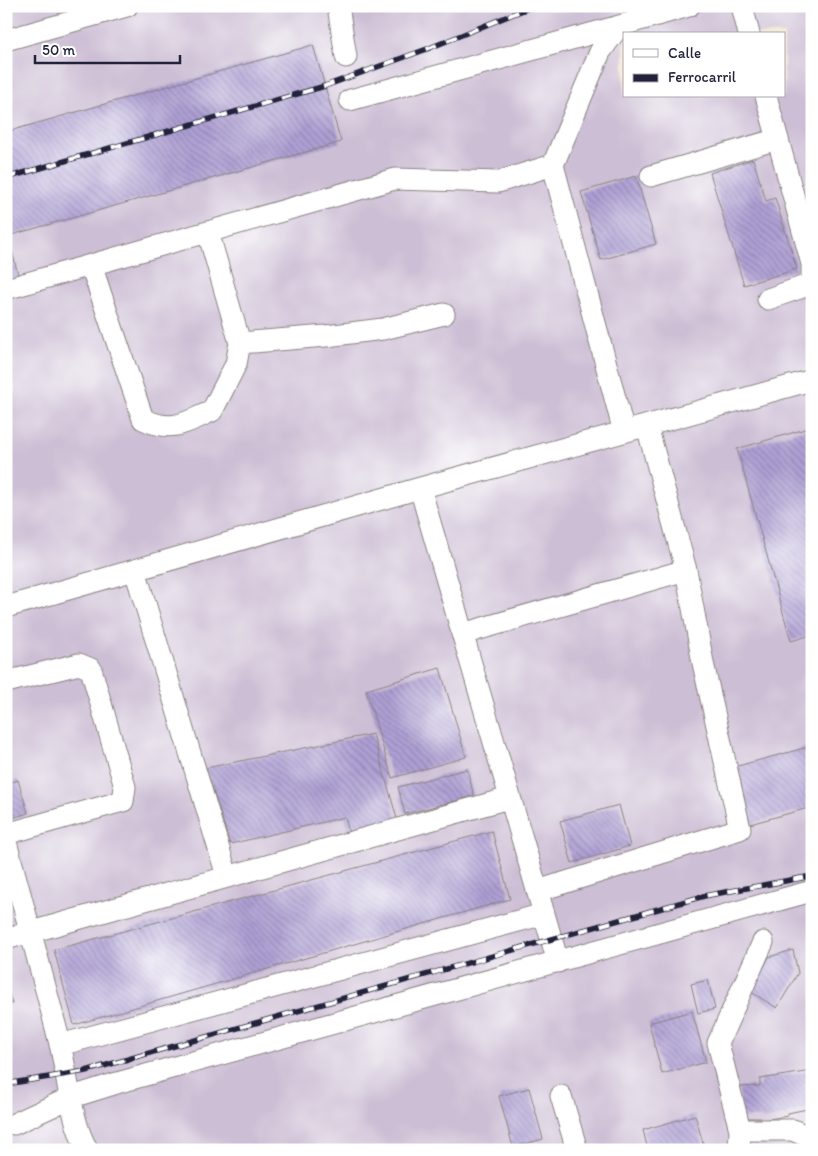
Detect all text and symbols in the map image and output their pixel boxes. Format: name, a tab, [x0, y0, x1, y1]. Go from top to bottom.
scale bar	[35, 32, 180, 64]
legend	[623, 32, 786, 98]
text: 50 m	[42, 41, 75, 59]
text: Calle	[668, 44, 701, 62]
text: Ferrocarril	[668, 68, 737, 86]

